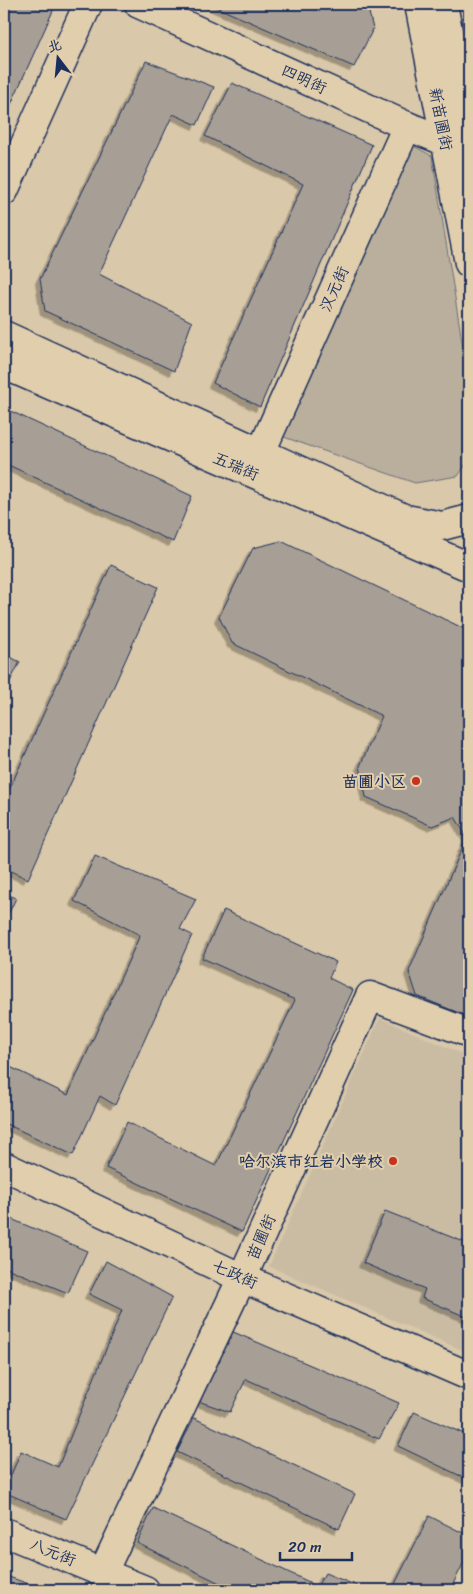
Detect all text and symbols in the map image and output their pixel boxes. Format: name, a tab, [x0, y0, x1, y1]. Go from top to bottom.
north arrow	[32, 32, 82, 82]
text: 北	[44, 32, 65, 60]
street label: 四明街	[276, 56, 332, 102]
street label: 新苗圃街	[421, 85, 461, 153]
street label: 汉元街	[311, 261, 357, 317]
street label: 五瑞街	[208, 443, 264, 489]
place label: 苗圃小区	[342, 767, 406, 796]
marker: 苗圃小区	[410, 775, 422, 787]
place label: 哈尔滨市红岩小学校	[239, 1147, 383, 1176]
marker: 哈尔滨市红岩小学校	[387, 1155, 399, 1167]
street label: 苗圃街	[238, 1209, 284, 1265]
street label: 七政街	[207, 1251, 263, 1297]
scale bar	[280, 1529, 353, 1561]
street label: 八元街	[25, 1530, 81, 1574]
text: 20 m	[288, 1534, 322, 1560]

